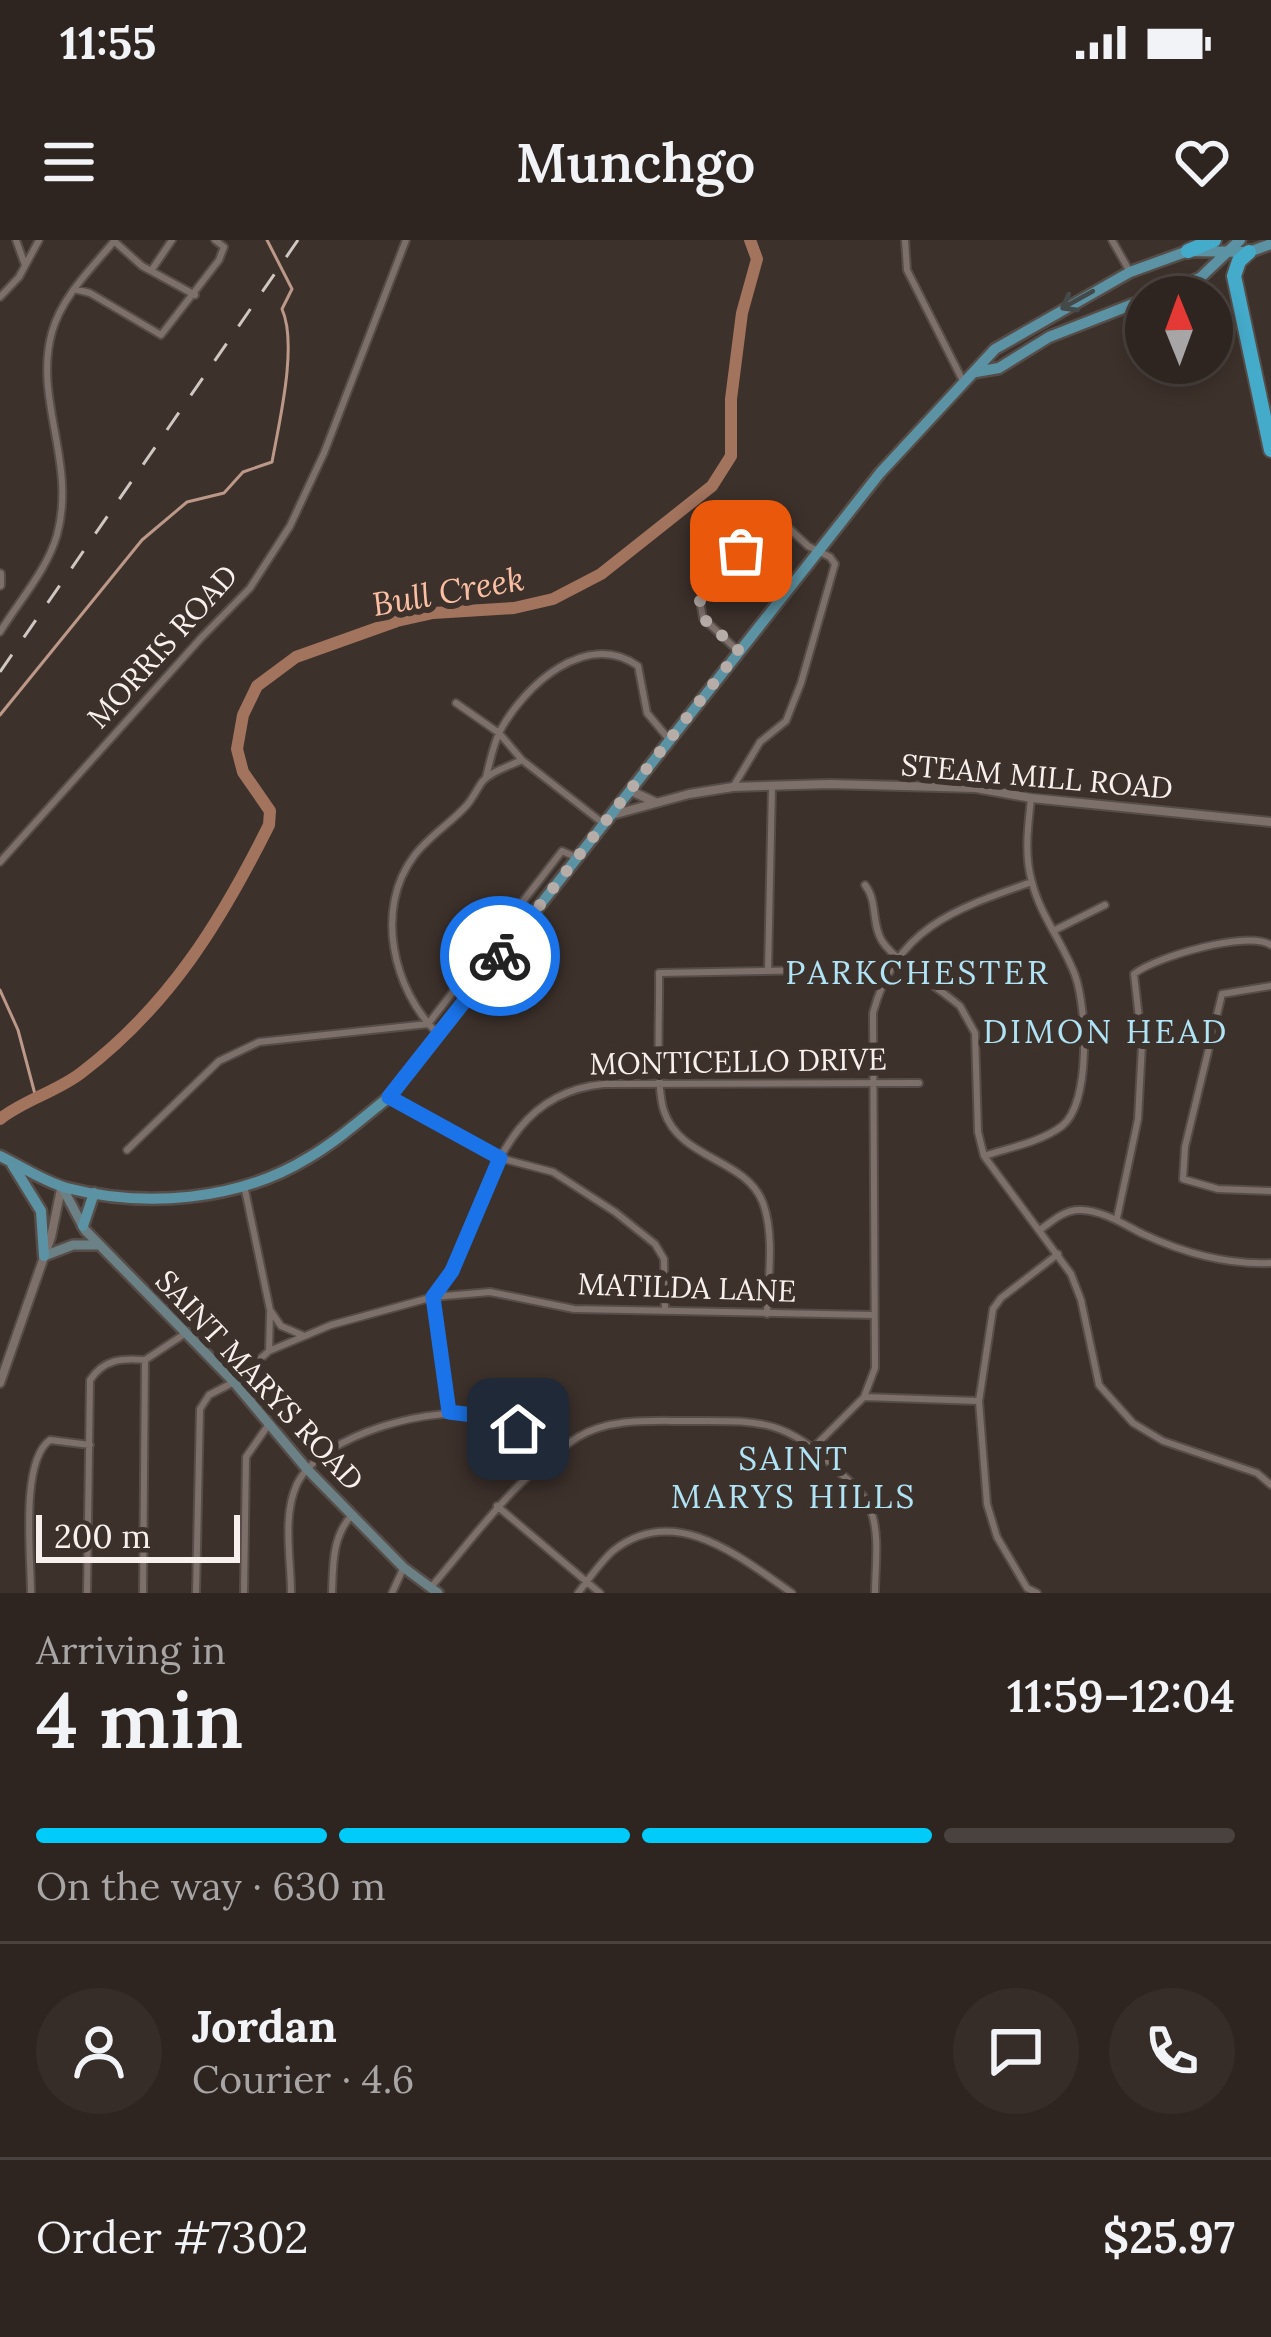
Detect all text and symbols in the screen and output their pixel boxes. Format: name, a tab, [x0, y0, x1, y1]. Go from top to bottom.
text: 11:55	[60, 14, 156, 71]
text: Munchgo	[516, 128, 755, 197]
icon: menu	[36, 129, 102, 195]
icon: heart	[1169, 129, 1235, 195]
north arrow	[1125, 276, 1233, 384]
map controls	[1125, 276, 1233, 384]
one-way arrow	[1061, 289, 1096, 312]
pin	[690, 500, 792, 602]
icon: bag	[708, 518, 774, 584]
street label: MORRIS ROAD	[79, 556, 245, 736]
water label: Bull Creek	[369, 557, 527, 625]
street label: STEAM MILL ROAD	[900, 745, 1174, 807]
courier	[440, 896, 560, 1016]
icon: bike	[467, 923, 533, 989]
district label: PARKCHESTER	[785, 951, 1051, 993]
district label: DIMON HEAD	[983, 1010, 1229, 1052]
street label: MONTICELLO DRIVE	[589, 1039, 887, 1083]
street label: SAINT MARYS ROAD	[148, 1262, 372, 1498]
street label: MATILDA LANE	[577, 1264, 797, 1310]
pin	[467, 1378, 569, 1480]
icon: home	[485, 1396, 551, 1462]
district label: SAINT MARYS HILLS	[671, 1437, 917, 1517]
scale bar	[36, 1509, 240, 1562]
text: 200 m	[54, 1515, 151, 1557]
text: Arriving in	[36, 1625, 226, 1675]
text: 11:59–12:04	[1007, 1667, 1235, 1724]
text: 4 min	[36, 1670, 243, 1769]
text: On the way · 630 m	[36, 1861, 386, 1911]
button: person	[36, 1988, 162, 2114]
button: chat	[953, 1988, 1079, 2114]
button: phone	[1109, 1988, 1235, 2114]
text: Jordan	[192, 1997, 337, 2054]
text: Courier · 4.6	[192, 2054, 414, 2104]
text: Order #7302	[36, 2208, 308, 2265]
text: $25.97	[1103, 2208, 1235, 2265]

